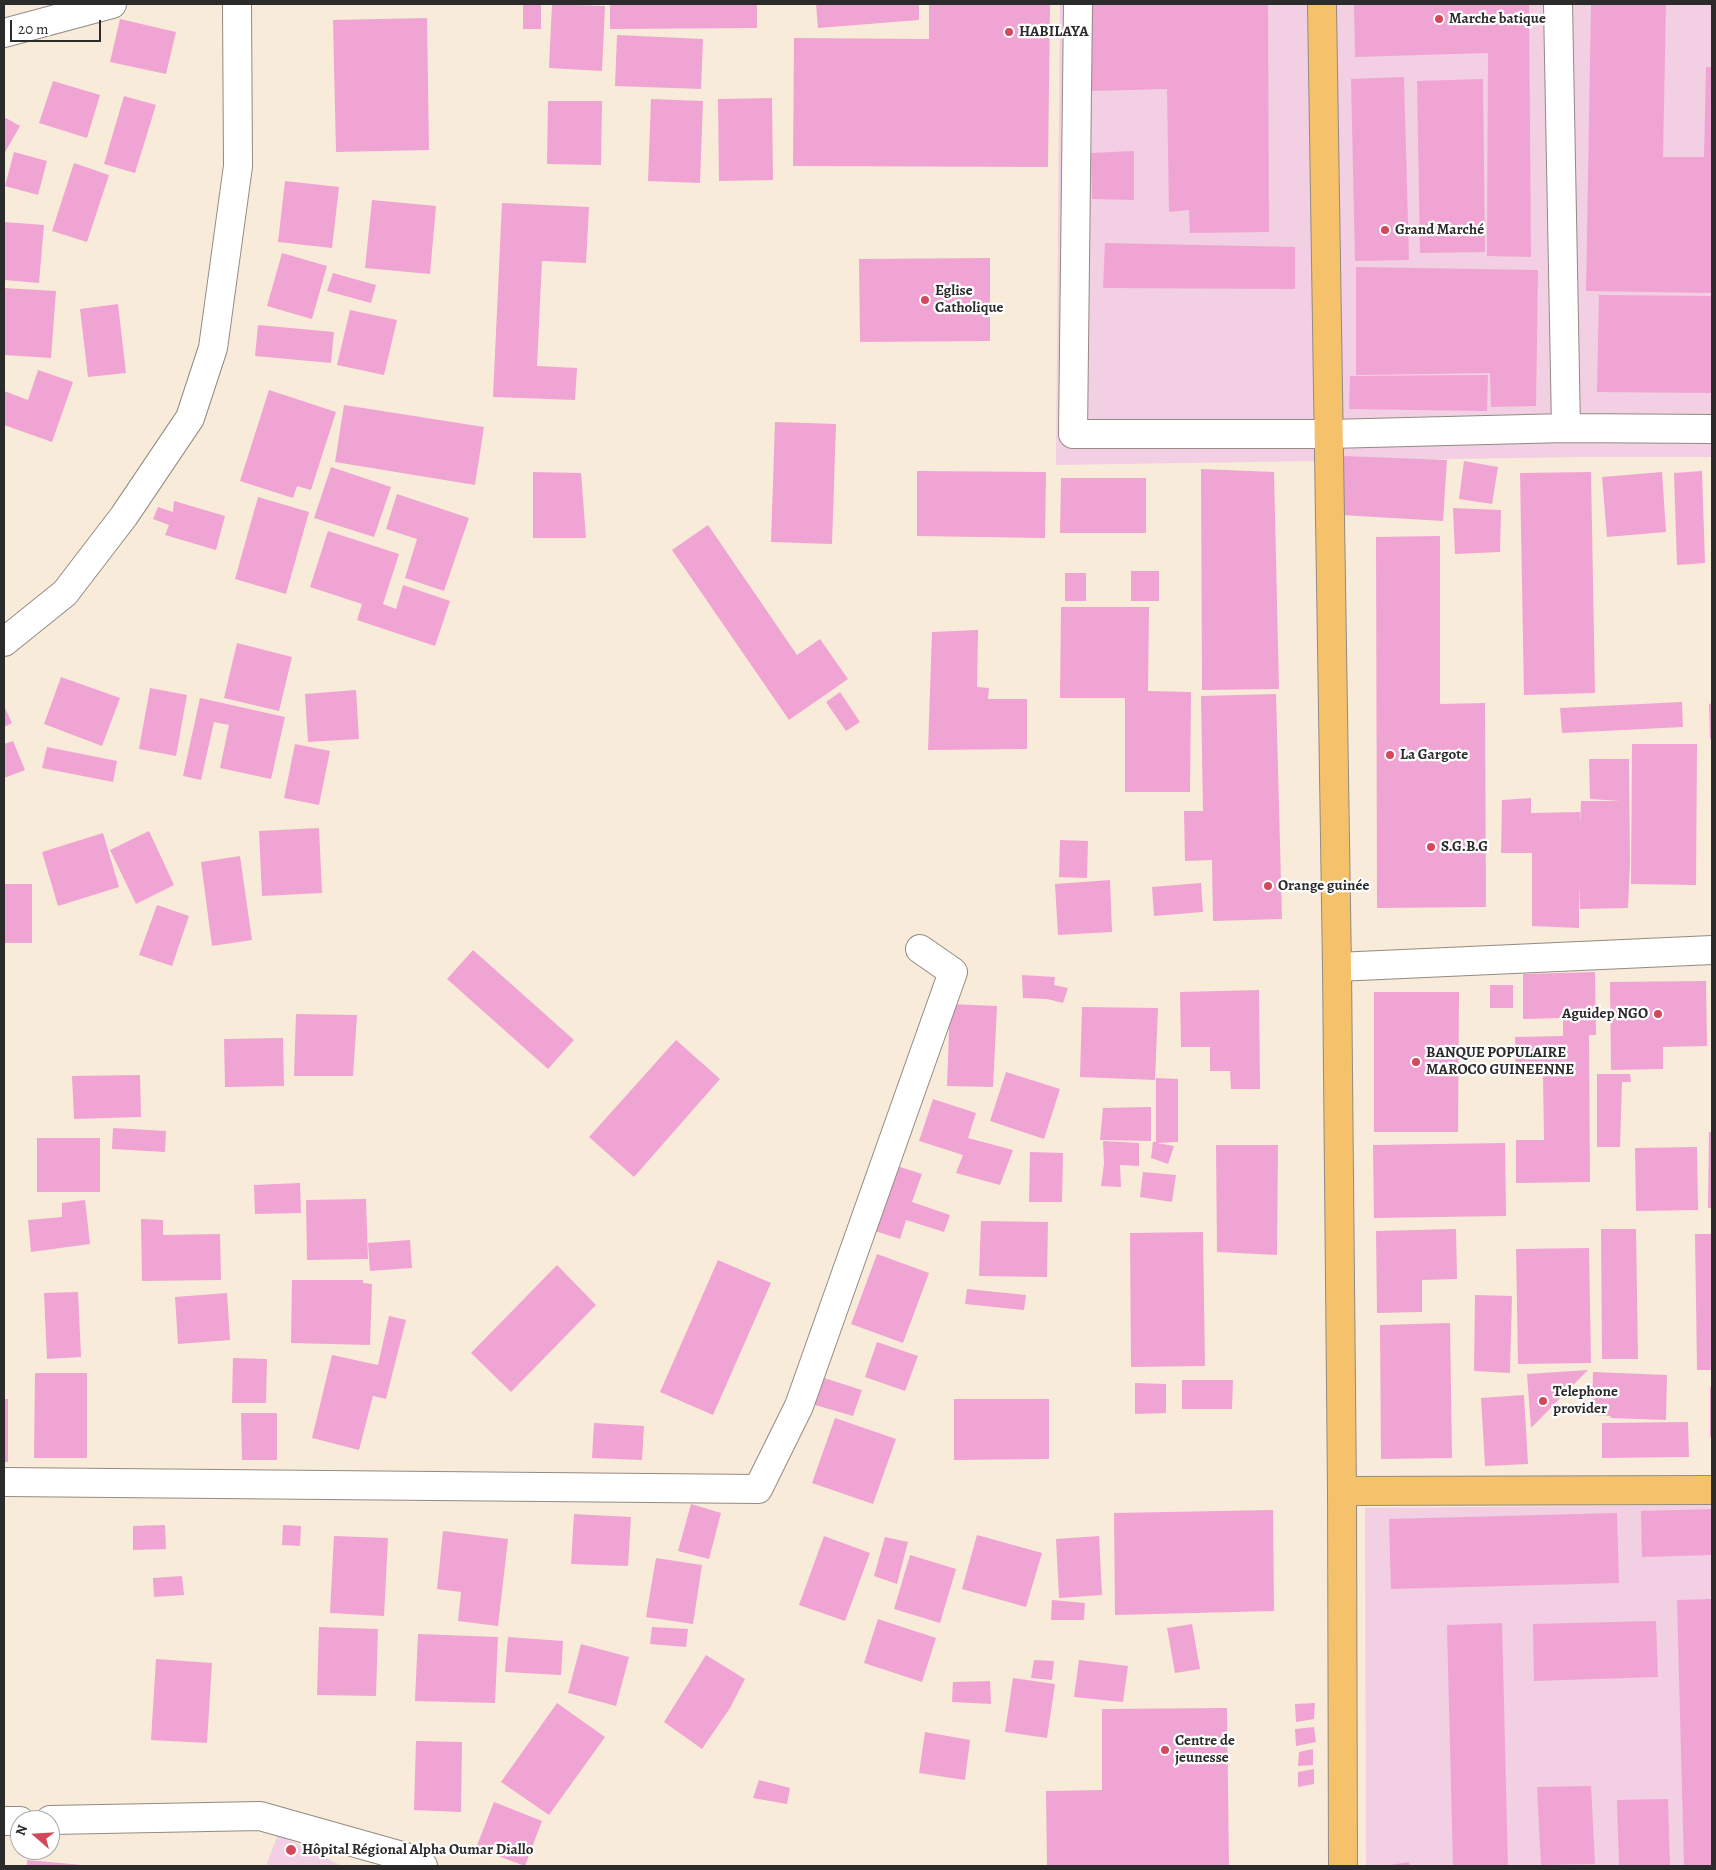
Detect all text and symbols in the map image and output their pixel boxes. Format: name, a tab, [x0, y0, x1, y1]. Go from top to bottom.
scale bar	[12, 10, 104, 42]
place label: Marche batique	[1449, 10, 1546, 28]
marker: Marche batique	[1433, 13, 1445, 25]
text: 20 m	[18, 19, 49, 39]
place label: HABILAYA	[1019, 23, 1089, 41]
marker: HABILAYA	[1003, 26, 1015, 38]
place label: Grand Marché	[1395, 221, 1484, 239]
marker: Grand Marché	[1379, 224, 1391, 236]
place label: Eglise Catholique	[935, 282, 1004, 317]
marker: Eglise Catholique	[919, 294, 931, 306]
place label: La Gargote	[1400, 746, 1468, 764]
marker: La Gargote	[1384, 749, 1396, 761]
place label: S.G.B.G	[1441, 838, 1488, 856]
marker: S.G.B.G	[1425, 841, 1437, 853]
place label: Orange guinée	[1278, 877, 1369, 895]
marker: Orange guinée	[1262, 880, 1274, 892]
place label: Aguidep NGO	[1562, 1005, 1648, 1023]
marker: Aguidep NGO	[1652, 1008, 1664, 1020]
place label: BANQUE POPULAIRE MAROCO GUINEENNE	[1426, 1044, 1574, 1079]
marker: BANQUE POPULAIRE MAROCO GUINEENNE	[1410, 1056, 1422, 1068]
place label: Telephone provider	[1553, 1383, 1618, 1418]
marker: Telephone provider	[1537, 1395, 1549, 1407]
place label: Centre de jeunesse	[1175, 1732, 1235, 1767]
marker: Centre de jeunesse	[1159, 1744, 1171, 1756]
north arrow	[10, 1810, 60, 1860]
text: N	[11, 1822, 32, 1838]
place label: Hôpital Régional Alpha Oumar Diallo	[302, 1841, 533, 1859]
marker: Hôpital Régional Alpha Oumar Diallo	[284, 1843, 298, 1857]

